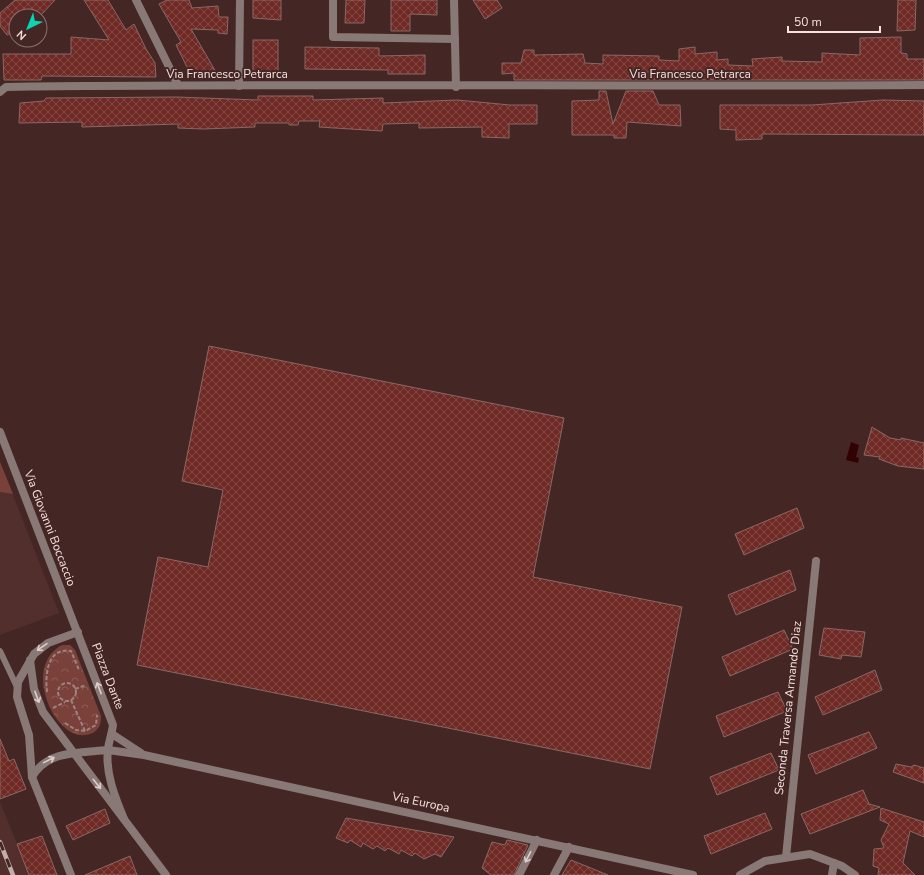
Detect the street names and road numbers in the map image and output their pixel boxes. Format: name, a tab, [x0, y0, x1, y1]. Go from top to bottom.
street label: Via Francesco Petrarca	[165, 66, 288, 82]
street label: Via Francesco Petrarca	[628, 66, 751, 82]
street label: Via Giovanni Boccaccio	[20, 467, 80, 589]
street label: Seconda Traversa Armando Diaz	[771, 620, 805, 796]
street label: Piazza Dante	[88, 641, 128, 711]
street label: Via Europa	[390, 788, 451, 816]

